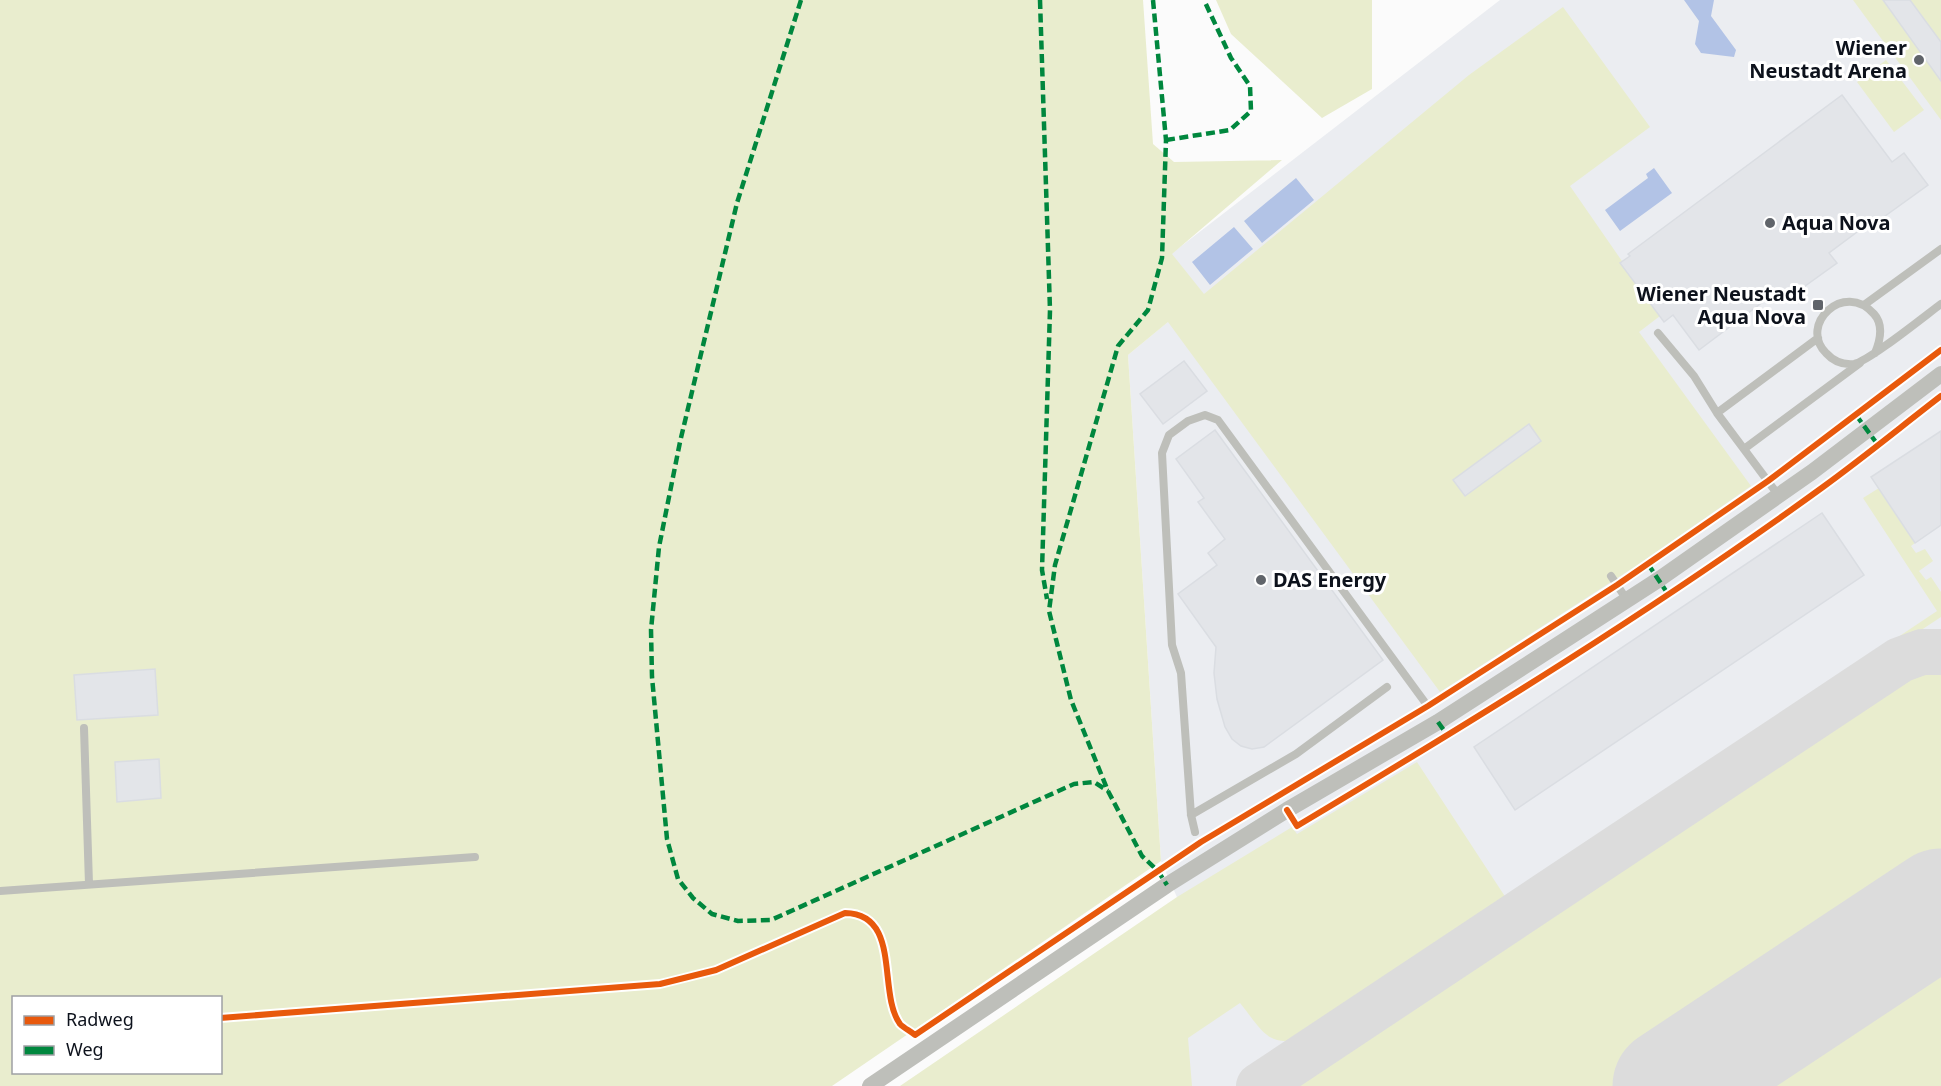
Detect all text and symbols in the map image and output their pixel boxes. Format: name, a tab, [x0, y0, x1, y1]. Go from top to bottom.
place label: Wiener Neustadt Arena	[1749, 34, 1907, 84]
marker: Wiener Neustadt Arena	[1912, 53, 1926, 67]
place label: Aqua Nova	[1782, 209, 1890, 236]
marker: Aqua Nova	[1763, 216, 1777, 230]
place label: Wiener Neustadt Aqua Nova	[1636, 280, 1806, 330]
marker: Wiener Neustadt Aqua Nova	[1811, 298, 1825, 312]
place label: DAS Energy	[1273, 566, 1387, 593]
marker: DAS Energy	[1254, 573, 1268, 587]
legend	[12, 996, 222, 1074]
text: Radweg	[66, 1007, 134, 1031]
text: Weg	[66, 1037, 104, 1061]

